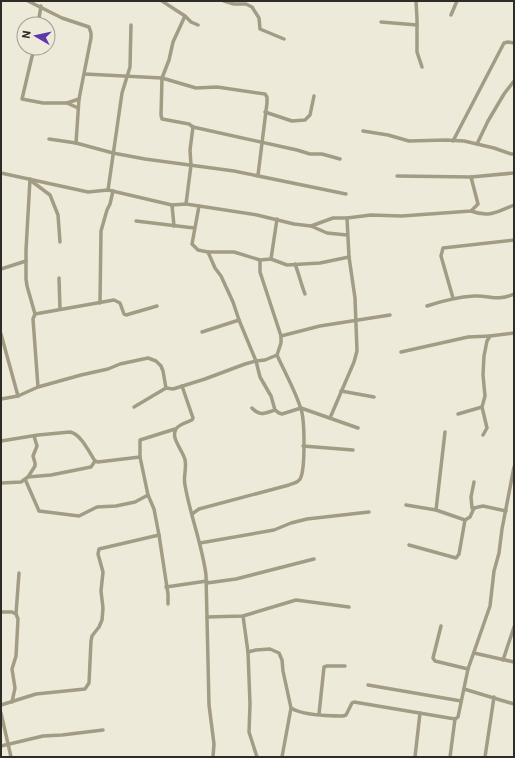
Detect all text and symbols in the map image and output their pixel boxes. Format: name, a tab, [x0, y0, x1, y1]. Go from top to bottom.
north arrow	[16, 16, 56, 56]
text: N	[20, 29, 34, 39]

